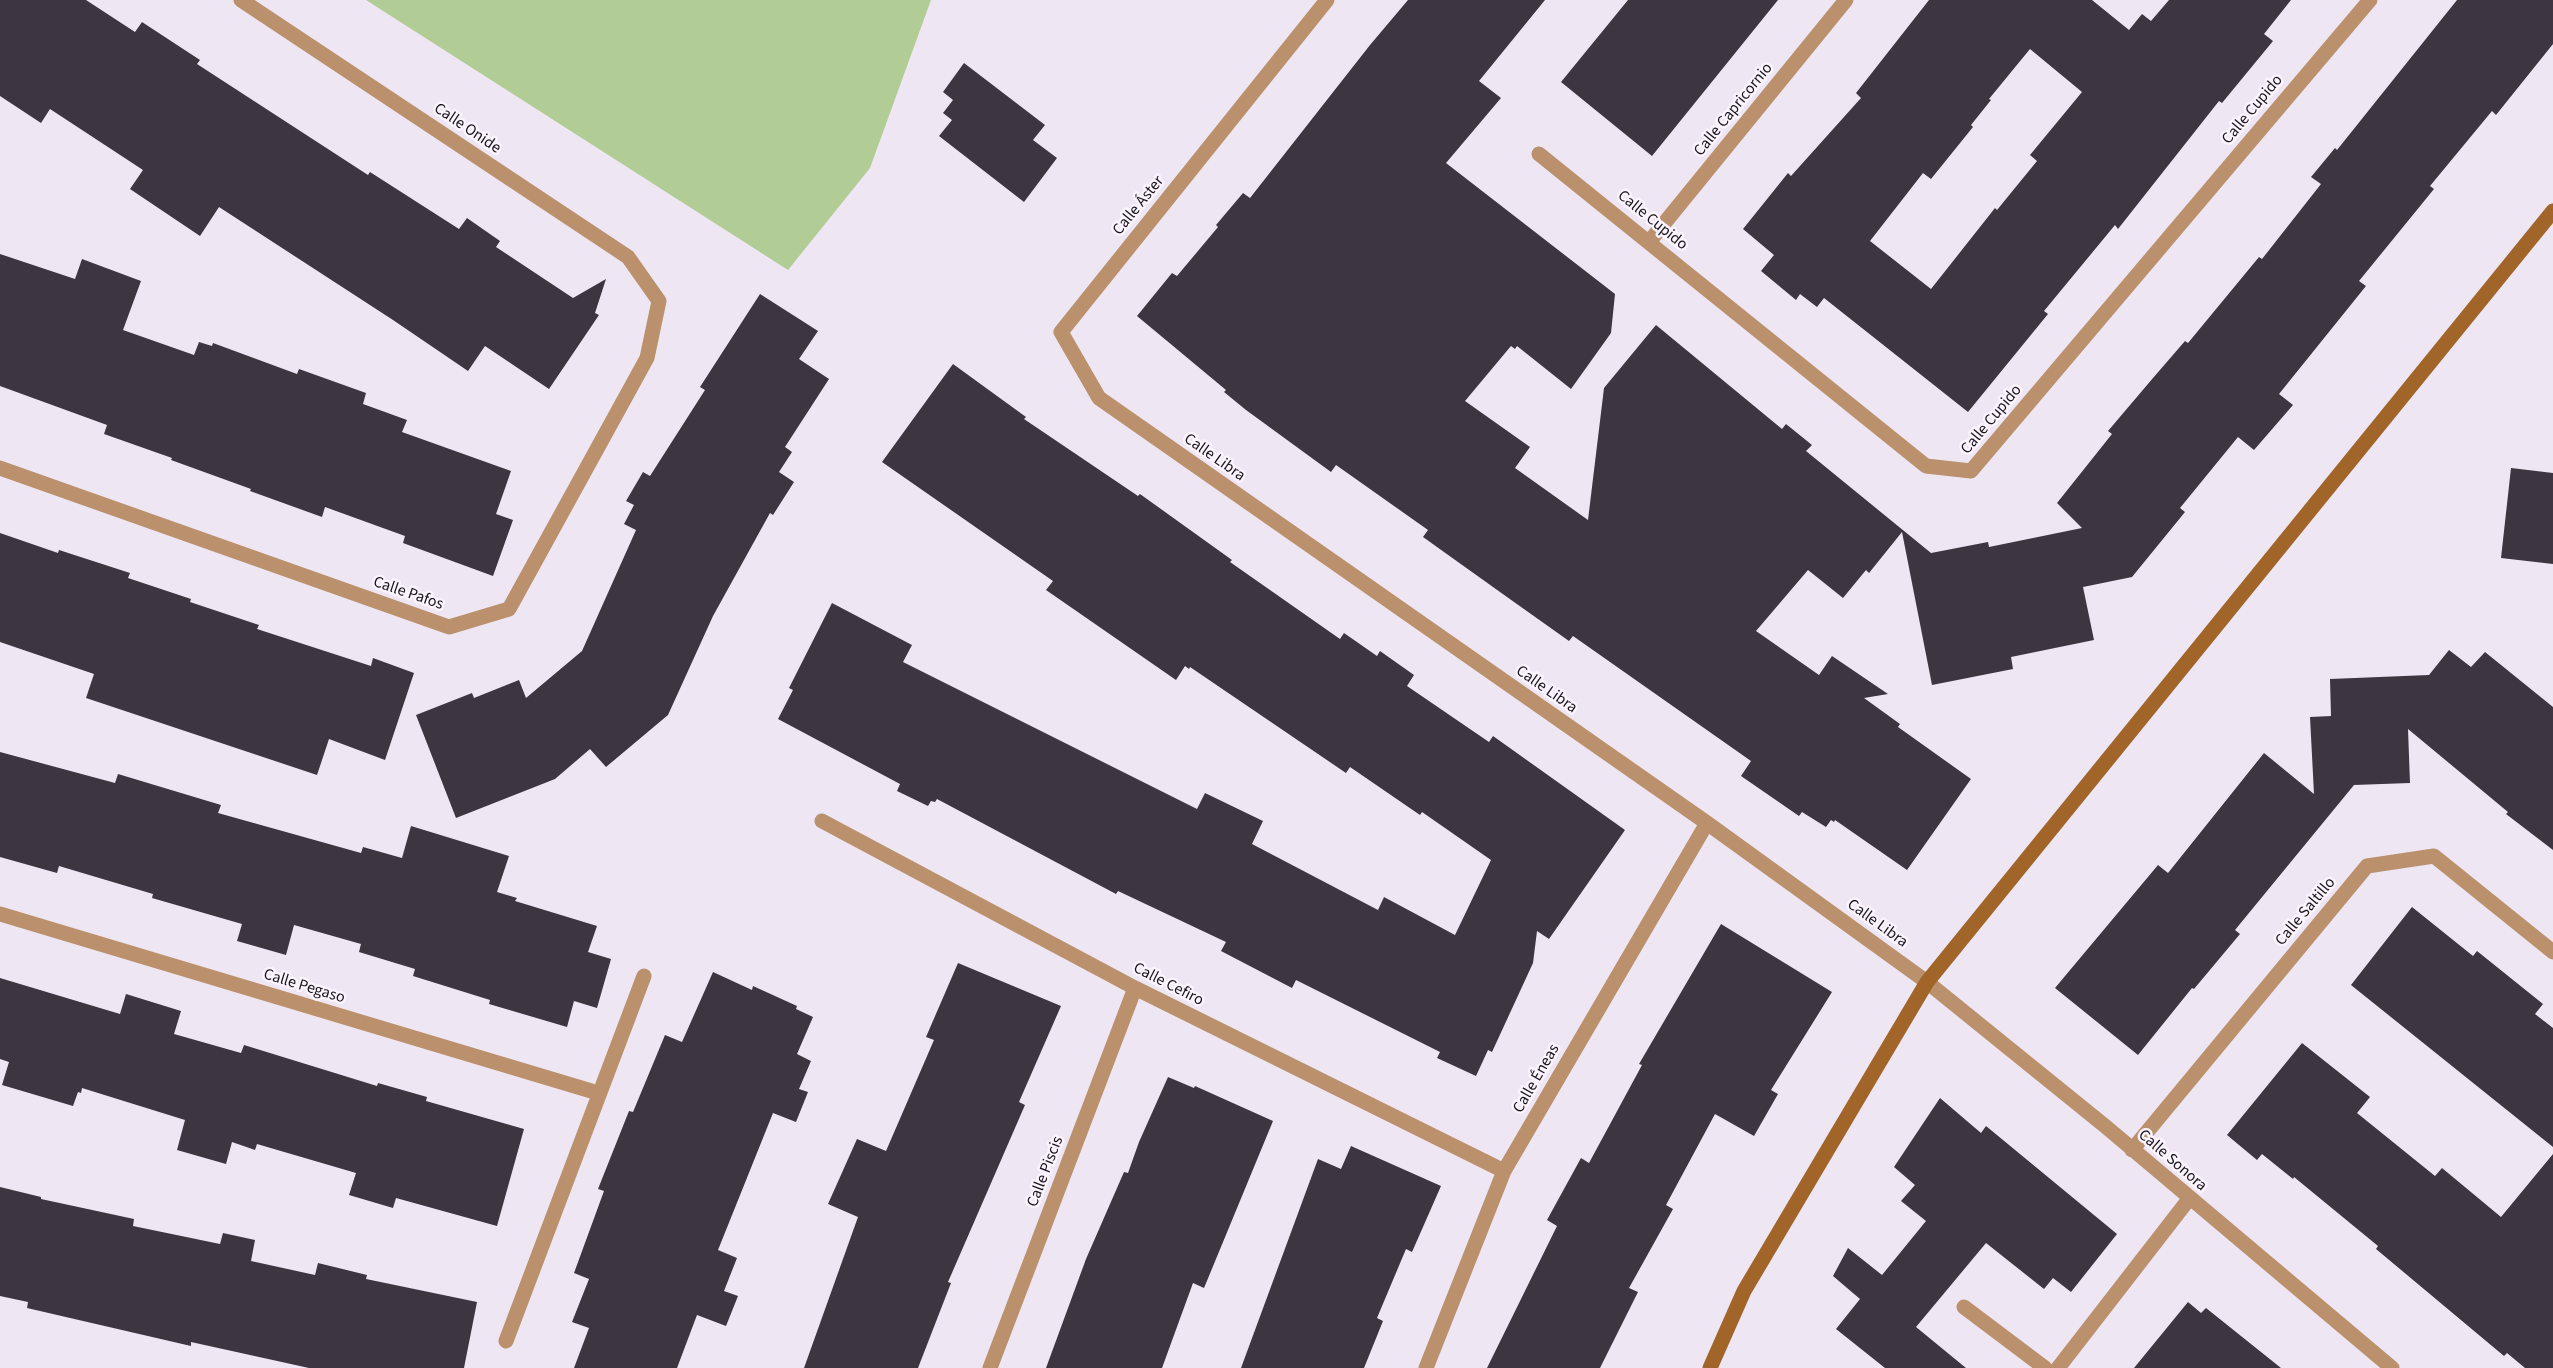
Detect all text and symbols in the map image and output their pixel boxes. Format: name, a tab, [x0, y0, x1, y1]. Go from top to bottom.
street label: Calle Capricornio	[1690, 59, 1778, 161]
street label: Calle Cupido	[2218, 71, 2288, 149]
street label: Calle Onide	[430, 100, 504, 158]
street label: Calle Áster	[1109, 173, 1169, 239]
street label: Calle Cupido	[1613, 187, 1691, 255]
street label: Calle Cupido	[1957, 381, 2027, 459]
street label: Calle Libra	[1180, 430, 1248, 486]
street label: Calle Pafos	[370, 573, 446, 615]
street label: Calle Libra	[1512, 662, 1580, 718]
street label: Calle Saltillo	[2272, 874, 2340, 950]
street label: Calle Libra	[1843, 896, 1911, 952]
street label: Calle Cefiro	[1130, 959, 1206, 1011]
street label: Calle Pegaso	[261, 966, 347, 1008]
street label: Calle Éneas	[1510, 1041, 1564, 1117]
street label: Calle Sonora	[2134, 1126, 2210, 1196]
street label: Calle Piscis	[1024, 1134, 1068, 1210]

